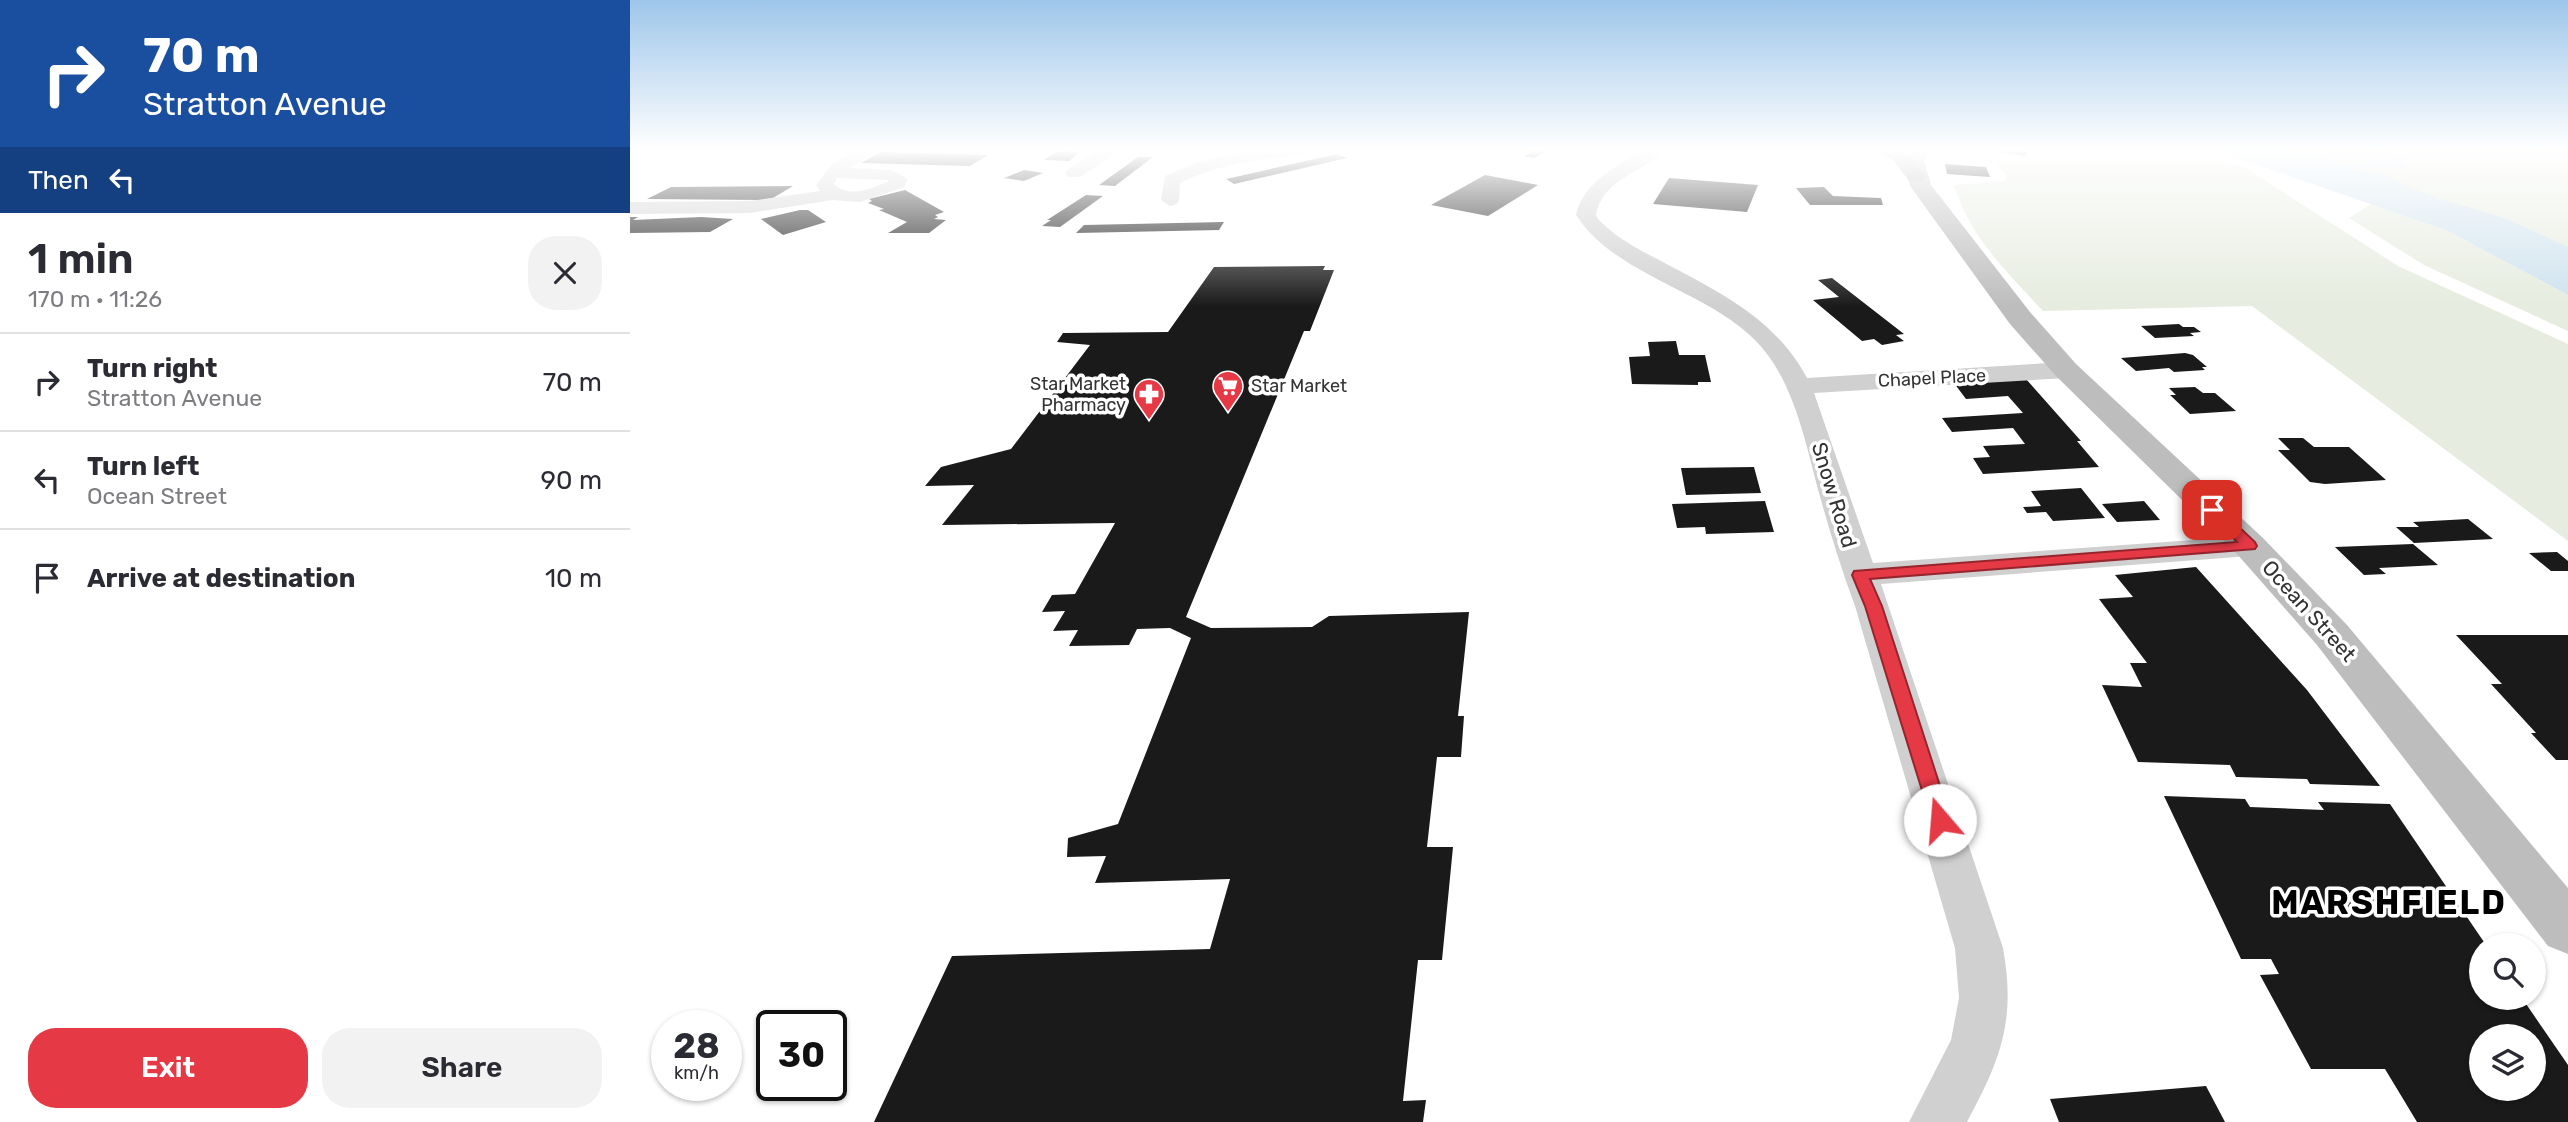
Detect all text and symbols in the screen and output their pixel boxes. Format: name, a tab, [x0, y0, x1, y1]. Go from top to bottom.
text: 70 m	[143, 26, 260, 84]
icon: right	[28, 28, 119, 119]
text: Stratton Avenue	[143, 85, 387, 123]
icon: left	[103, 161, 141, 199]
text: Then	[28, 165, 89, 196]
text: 1 min	[28, 234, 134, 284]
button: close	[528, 236, 602, 310]
text: 170 m · 11:26	[28, 285, 162, 313]
text: Turn right	[87, 353, 217, 384]
icon: right	[28, 363, 66, 401]
street label: Chapel Place	[1877, 364, 1987, 392]
text: 70 m	[543, 367, 602, 398]
supermarket icon: Star Market	[1211, 369, 1245, 413]
place label: Star Market Pharmacy	[1030, 373, 1126, 416]
place label: Star Market	[1251, 375, 1347, 397]
pharmacy icon: Star Market Pharmacy	[1132, 377, 1166, 421]
text: Stratton Avenue	[87, 384, 262, 412]
street label: Snow Road	[1807, 439, 1862, 551]
text: Turn left	[87, 451, 199, 482]
icon: left	[28, 461, 66, 499]
text: 90 m	[541, 465, 602, 496]
pin	[2182, 480, 2242, 540]
text: Ocean Street	[87, 482, 227, 510]
icon: arrive	[2193, 491, 2231, 529]
street label: Ocean Street	[2257, 555, 2361, 666]
icon: arrive	[28, 559, 66, 597]
text: Arrive at destination	[87, 563, 355, 594]
text: 10 m	[545, 563, 602, 594]
position arrow	[1903, 783, 1977, 857]
district label: MARSHFIELD	[2271, 883, 2507, 922]
map controls	[2469, 933, 2546, 1101]
button: search	[2469, 933, 2546, 1010]
speed limit sign: 30	[756, 1010, 847, 1101]
button: layers	[2469, 1024, 2546, 1101]
text: 28	[673, 1025, 720, 1067]
button: Exit	[28, 1028, 308, 1108]
button: Share	[322, 1028, 602, 1108]
text: km/h	[674, 1062, 719, 1084]

